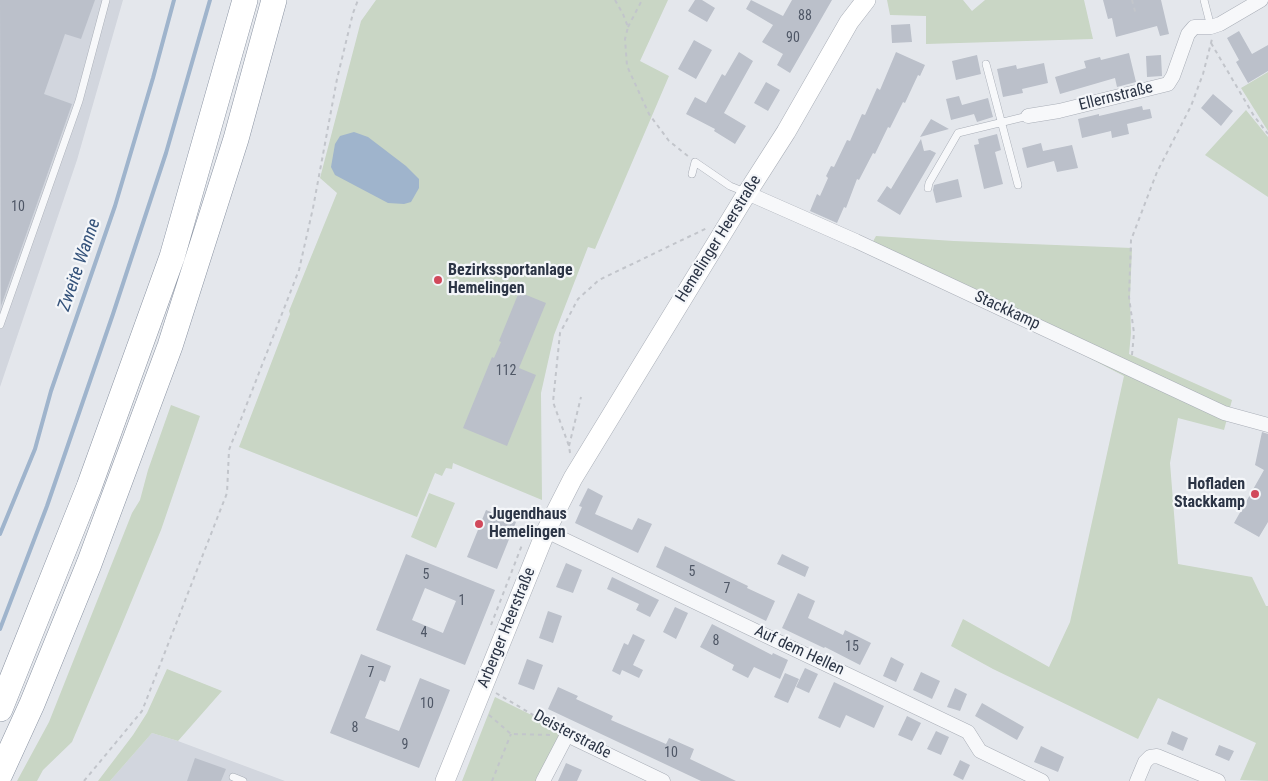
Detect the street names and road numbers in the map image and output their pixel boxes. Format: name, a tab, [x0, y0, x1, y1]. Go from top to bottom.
street label: Ellernstraße	[1077, 79, 1155, 115]
street label: Hemelinger Heerstraße	[672, 172, 766, 306]
street label: Stackkamp	[971, 287, 1043, 335]
street label: Arberger Heerstraße	[474, 565, 540, 691]
street label: Auf dem Hellen	[751, 622, 847, 680]
street label: Deisterstraße	[530, 707, 614, 763]

